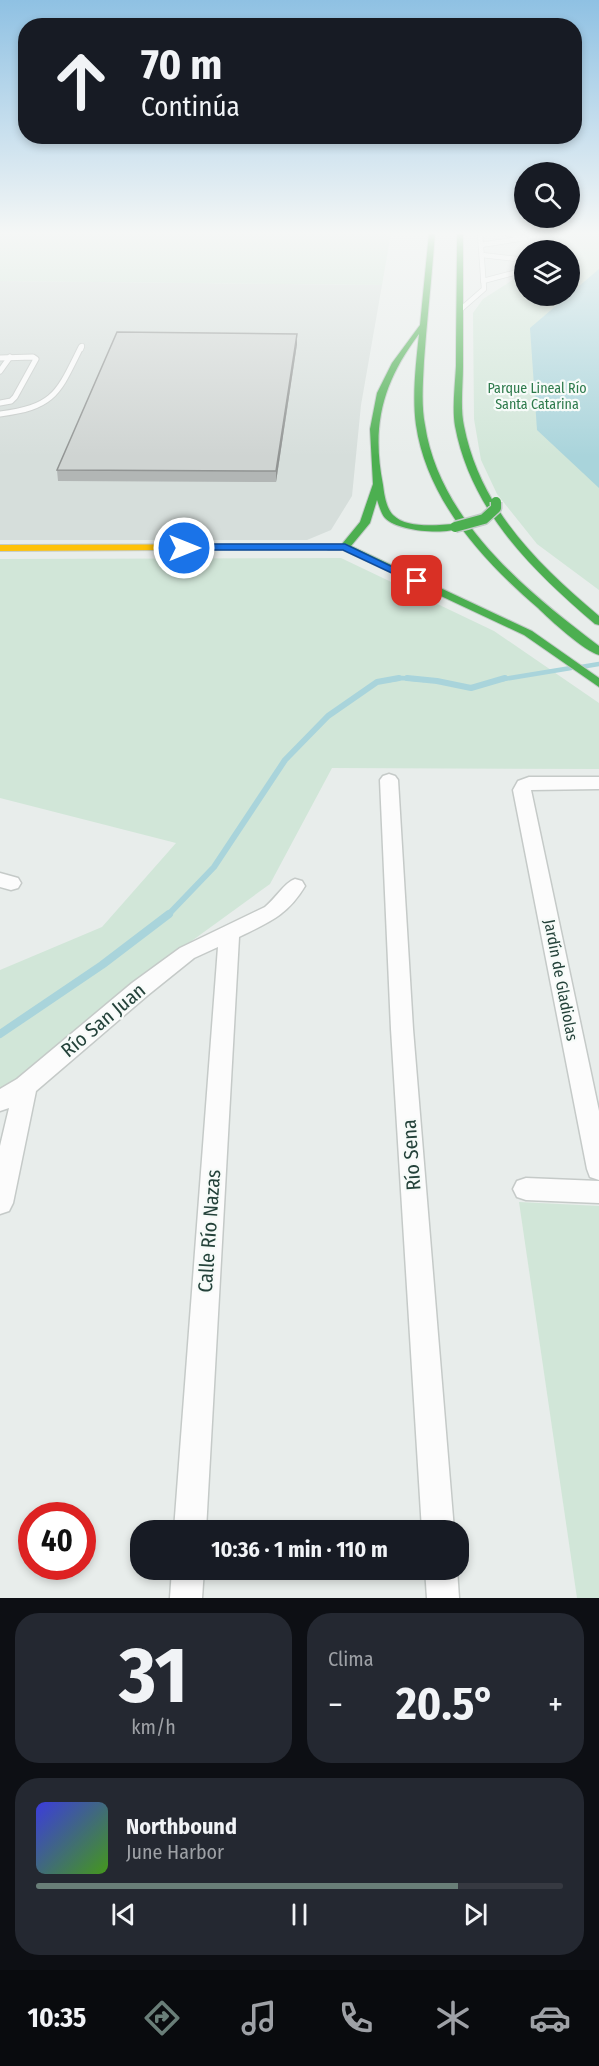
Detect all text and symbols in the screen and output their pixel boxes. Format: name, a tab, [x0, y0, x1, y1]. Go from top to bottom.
text: 70 m	[141, 40, 222, 90]
icon: ahead	[42, 42, 120, 120]
text: Continúa	[141, 91, 240, 123]
map controls	[514, 162, 580, 306]
button: search	[514, 162, 580, 228]
button: layers	[514, 240, 580, 306]
park label: Parque Lineal Río Santa Catarina	[487, 380, 587, 413]
position arrow	[152, 516, 216, 580]
pin	[391, 555, 442, 606]
icon: arrive	[400, 564, 433, 597]
street label: Jardín de Gladiolas	[540, 918, 582, 1043]
street label: Río San Juan	[56, 978, 150, 1062]
street label: Río Sena	[397, 1119, 425, 1191]
street label: Calle Río Nazas	[193, 1169, 225, 1293]
speed limit sign: 40	[18, 1502, 96, 1580]
text: 10:36 · 1 min · 110 m	[211, 1536, 388, 1563]
text: 31	[119, 1629, 188, 1723]
text: Clima	[328, 1647, 373, 1671]
text: 20.5°	[396, 1677, 495, 1731]
text: −	[328, 1685, 343, 1725]
text: +	[548, 1685, 563, 1725]
text: km/h	[131, 1715, 176, 1739]
text: Northbound	[126, 1813, 237, 1840]
text: June Harbor	[126, 1840, 224, 1864]
icon: previous	[107, 1898, 140, 1931]
icon: pause	[283, 1898, 316, 1931]
icon: next	[459, 1898, 492, 1931]
icon: directions	[141, 1997, 183, 2039]
icon: music	[238, 1997, 280, 2039]
icon: phone	[335, 1997, 377, 2039]
icon: climate	[432, 1997, 474, 2039]
icon: car	[529, 1997, 571, 2039]
text: 10:35	[28, 2002, 86, 2034]

